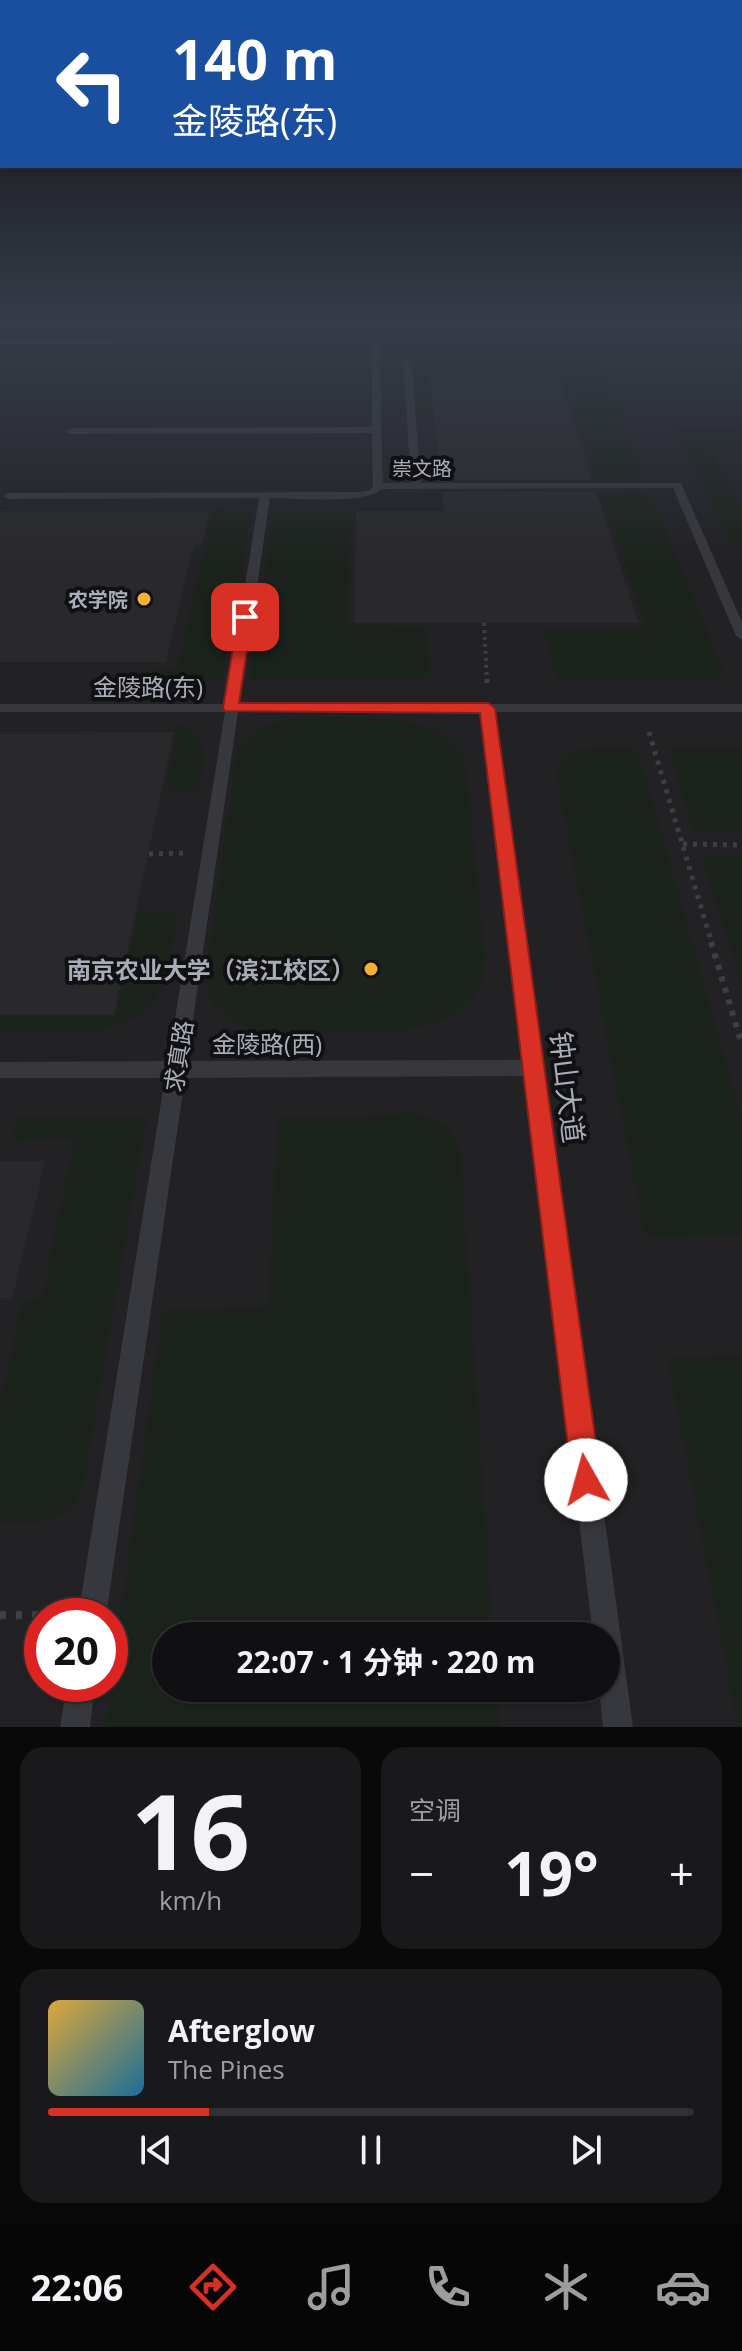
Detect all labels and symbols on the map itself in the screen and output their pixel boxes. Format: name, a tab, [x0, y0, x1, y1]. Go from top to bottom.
street label: 崇文路	[392, 455, 452, 482]
pin	[211, 583, 279, 651]
place label: 农学院	[68, 586, 128, 613]
marker: 农学院	[135, 590, 153, 608]
street label: 金陵路(东)	[93, 670, 203, 703]
place label: 南京农业大学（滨江校区）	[67, 953, 355, 986]
marker: 南京农业大学（滨江校区）	[362, 960, 380, 978]
street label: 求真路	[156, 1018, 200, 1094]
street label: 金陵路(西)	[212, 1027, 322, 1060]
street label: 钟山大道	[542, 1029, 594, 1145]
position arrow	[544, 1438, 628, 1522]
speed limit sign: 20	[24, 1598, 128, 1702]

